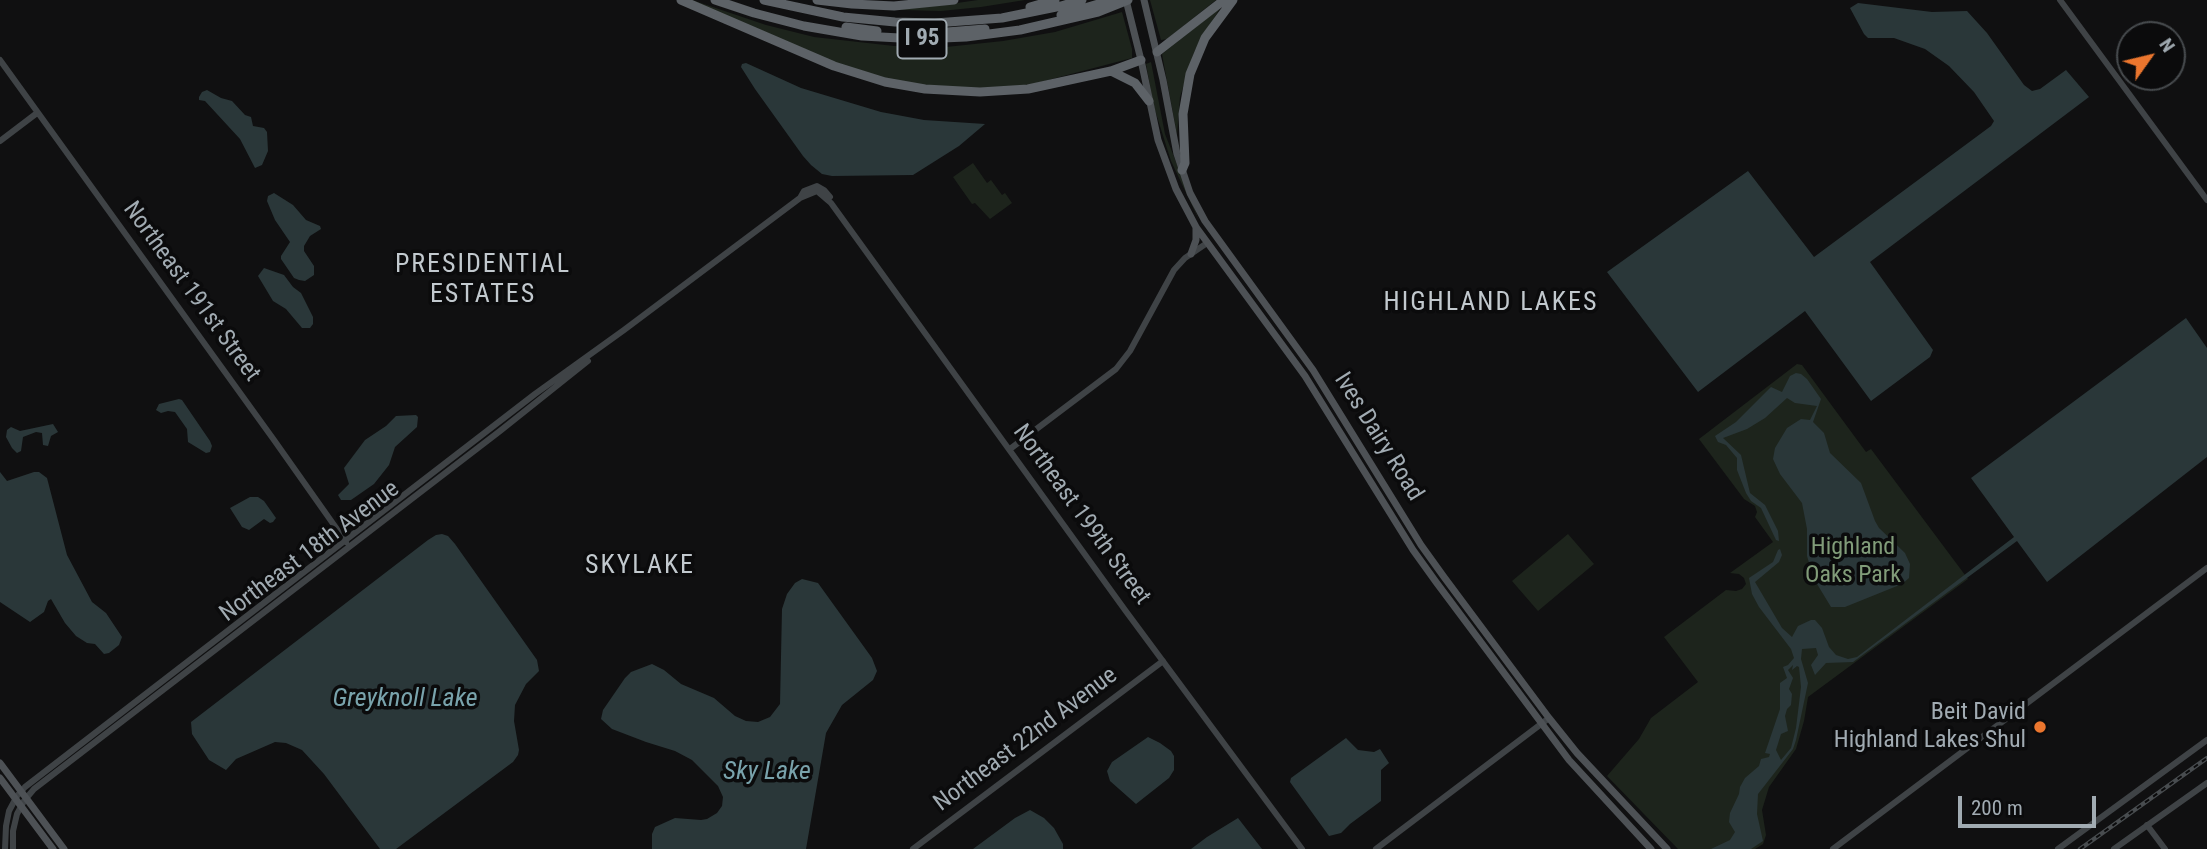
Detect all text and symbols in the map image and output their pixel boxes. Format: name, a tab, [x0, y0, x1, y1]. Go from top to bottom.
road number: I 95	[898, 20, 946, 58]
north arrow	[2116, 21, 2186, 91]
text: N	[2154, 34, 2180, 56]
street label: Northeast 191st Street	[116, 197, 266, 387]
district label: PRESIDENTIAL ESTATES	[396, 249, 570, 310]
district label: HIGHLAND LAKES	[1385, 287, 1597, 319]
street label: Ives Dairy Road	[1327, 368, 1429, 506]
street label: Northeast 199th Street	[1006, 419, 1156, 611]
street label: Northeast 18th Avenue	[215, 475, 405, 629]
park label: Highland Oaks Park	[1805, 534, 1901, 590]
district label: SKYLAKE	[586, 550, 694, 582]
street label: Northeast 22nd Avenue	[929, 662, 1123, 818]
water label: Greyknoll Lake	[332, 683, 478, 715]
place label: Beit David Highland Lakes Shul	[1834, 699, 2026, 755]
marker: Beit David Highland Lakes Shul	[2032, 719, 2048, 735]
water label: Sky Lake	[723, 756, 811, 788]
scale bar	[1962, 782, 2100, 826]
text: 200 m	[1971, 796, 2023, 820]

